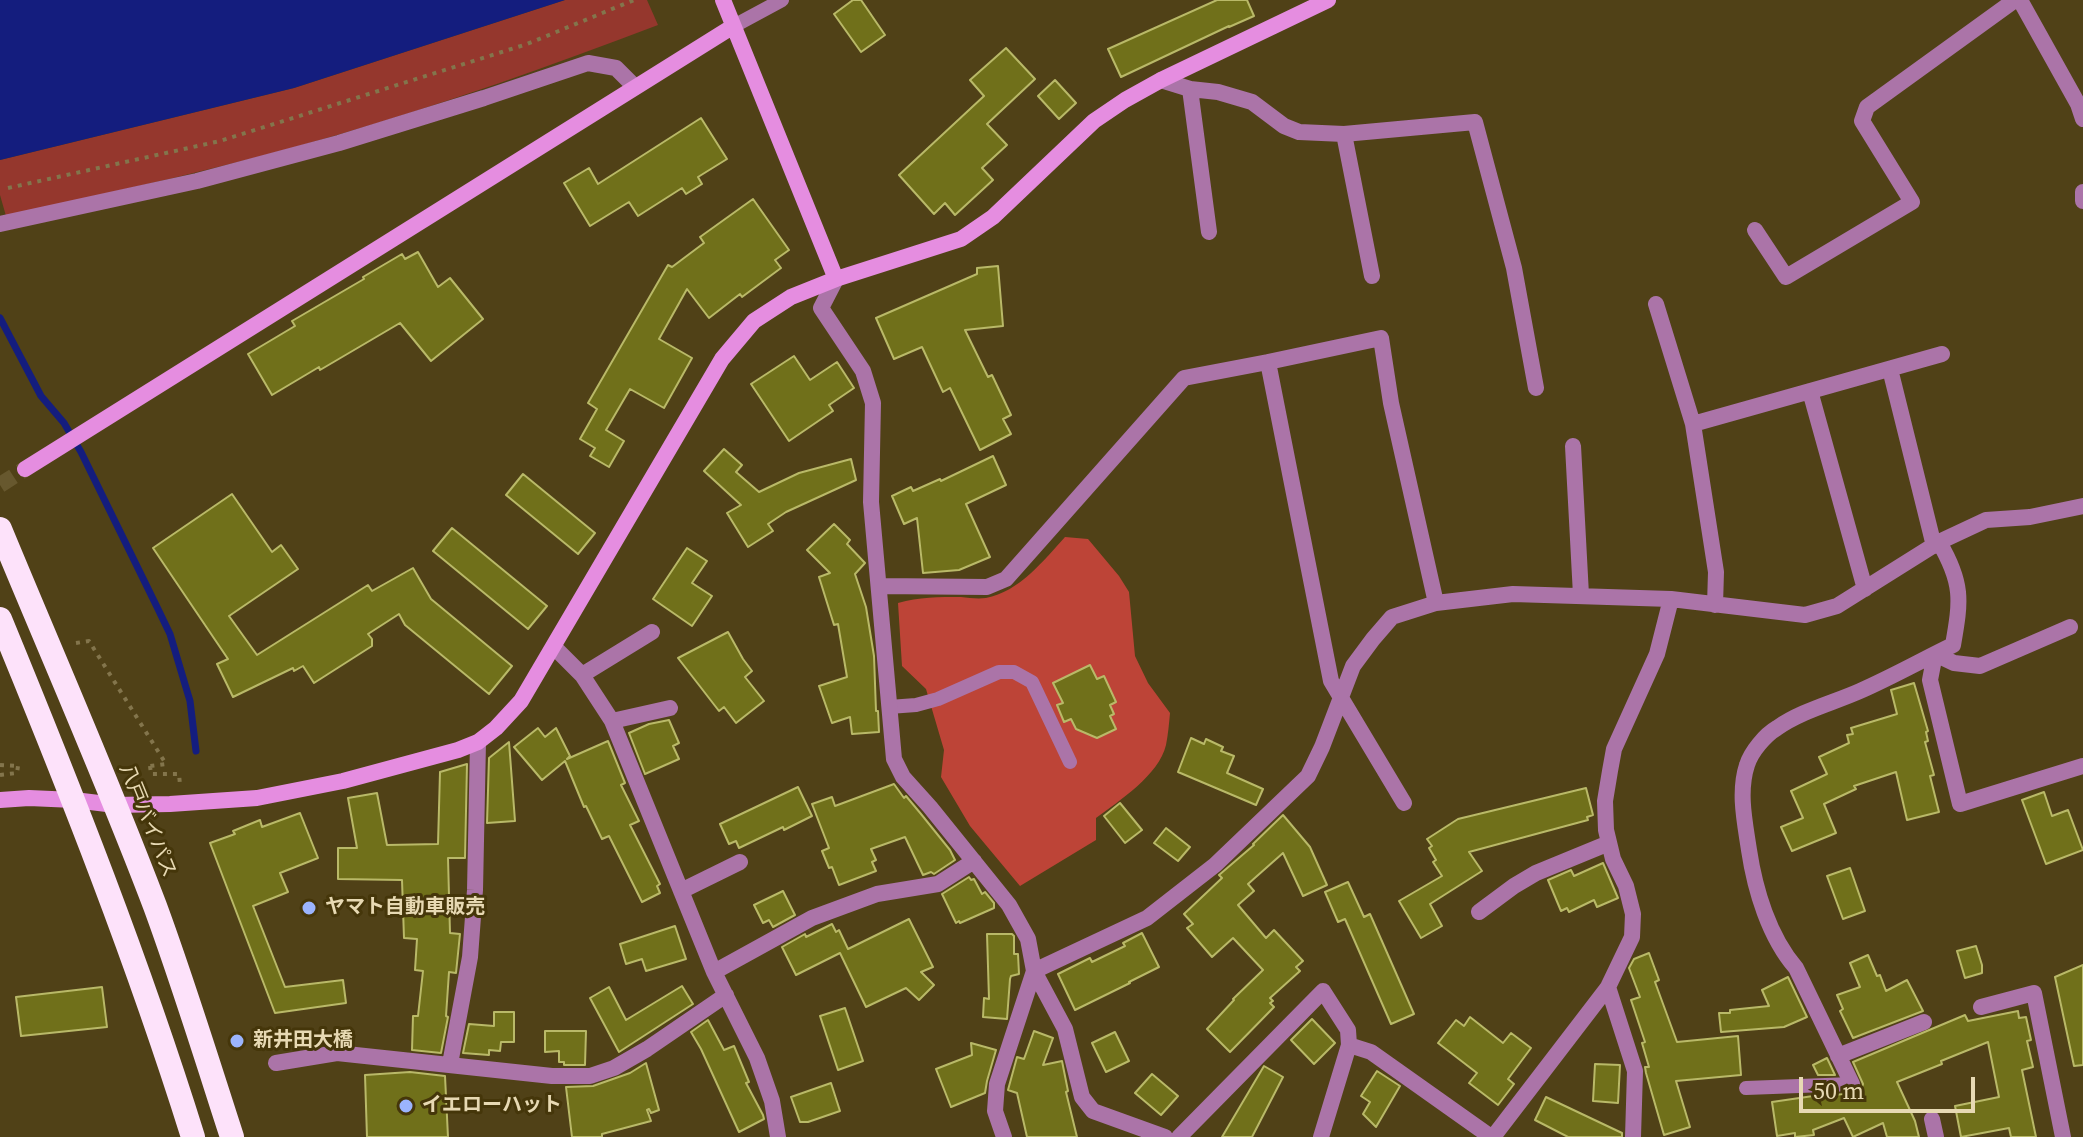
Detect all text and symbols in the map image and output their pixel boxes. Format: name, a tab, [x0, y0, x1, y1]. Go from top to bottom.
street label: 八戸バイパス	[113, 761, 181, 881]
place label: ヤマト自動車販売	[325, 896, 485, 920]
marker: ヤマト自動車販売	[300, 899, 318, 917]
place label: 新井田大橋	[253, 1029, 353, 1053]
marker: 新井田大橋	[228, 1032, 246, 1050]
scale bar	[1803, 1061, 1979, 1111]
text: 50 m	[1813, 1074, 1864, 1107]
place label: イエローハット	[422, 1094, 562, 1118]
marker: イエローハット	[397, 1097, 415, 1115]

